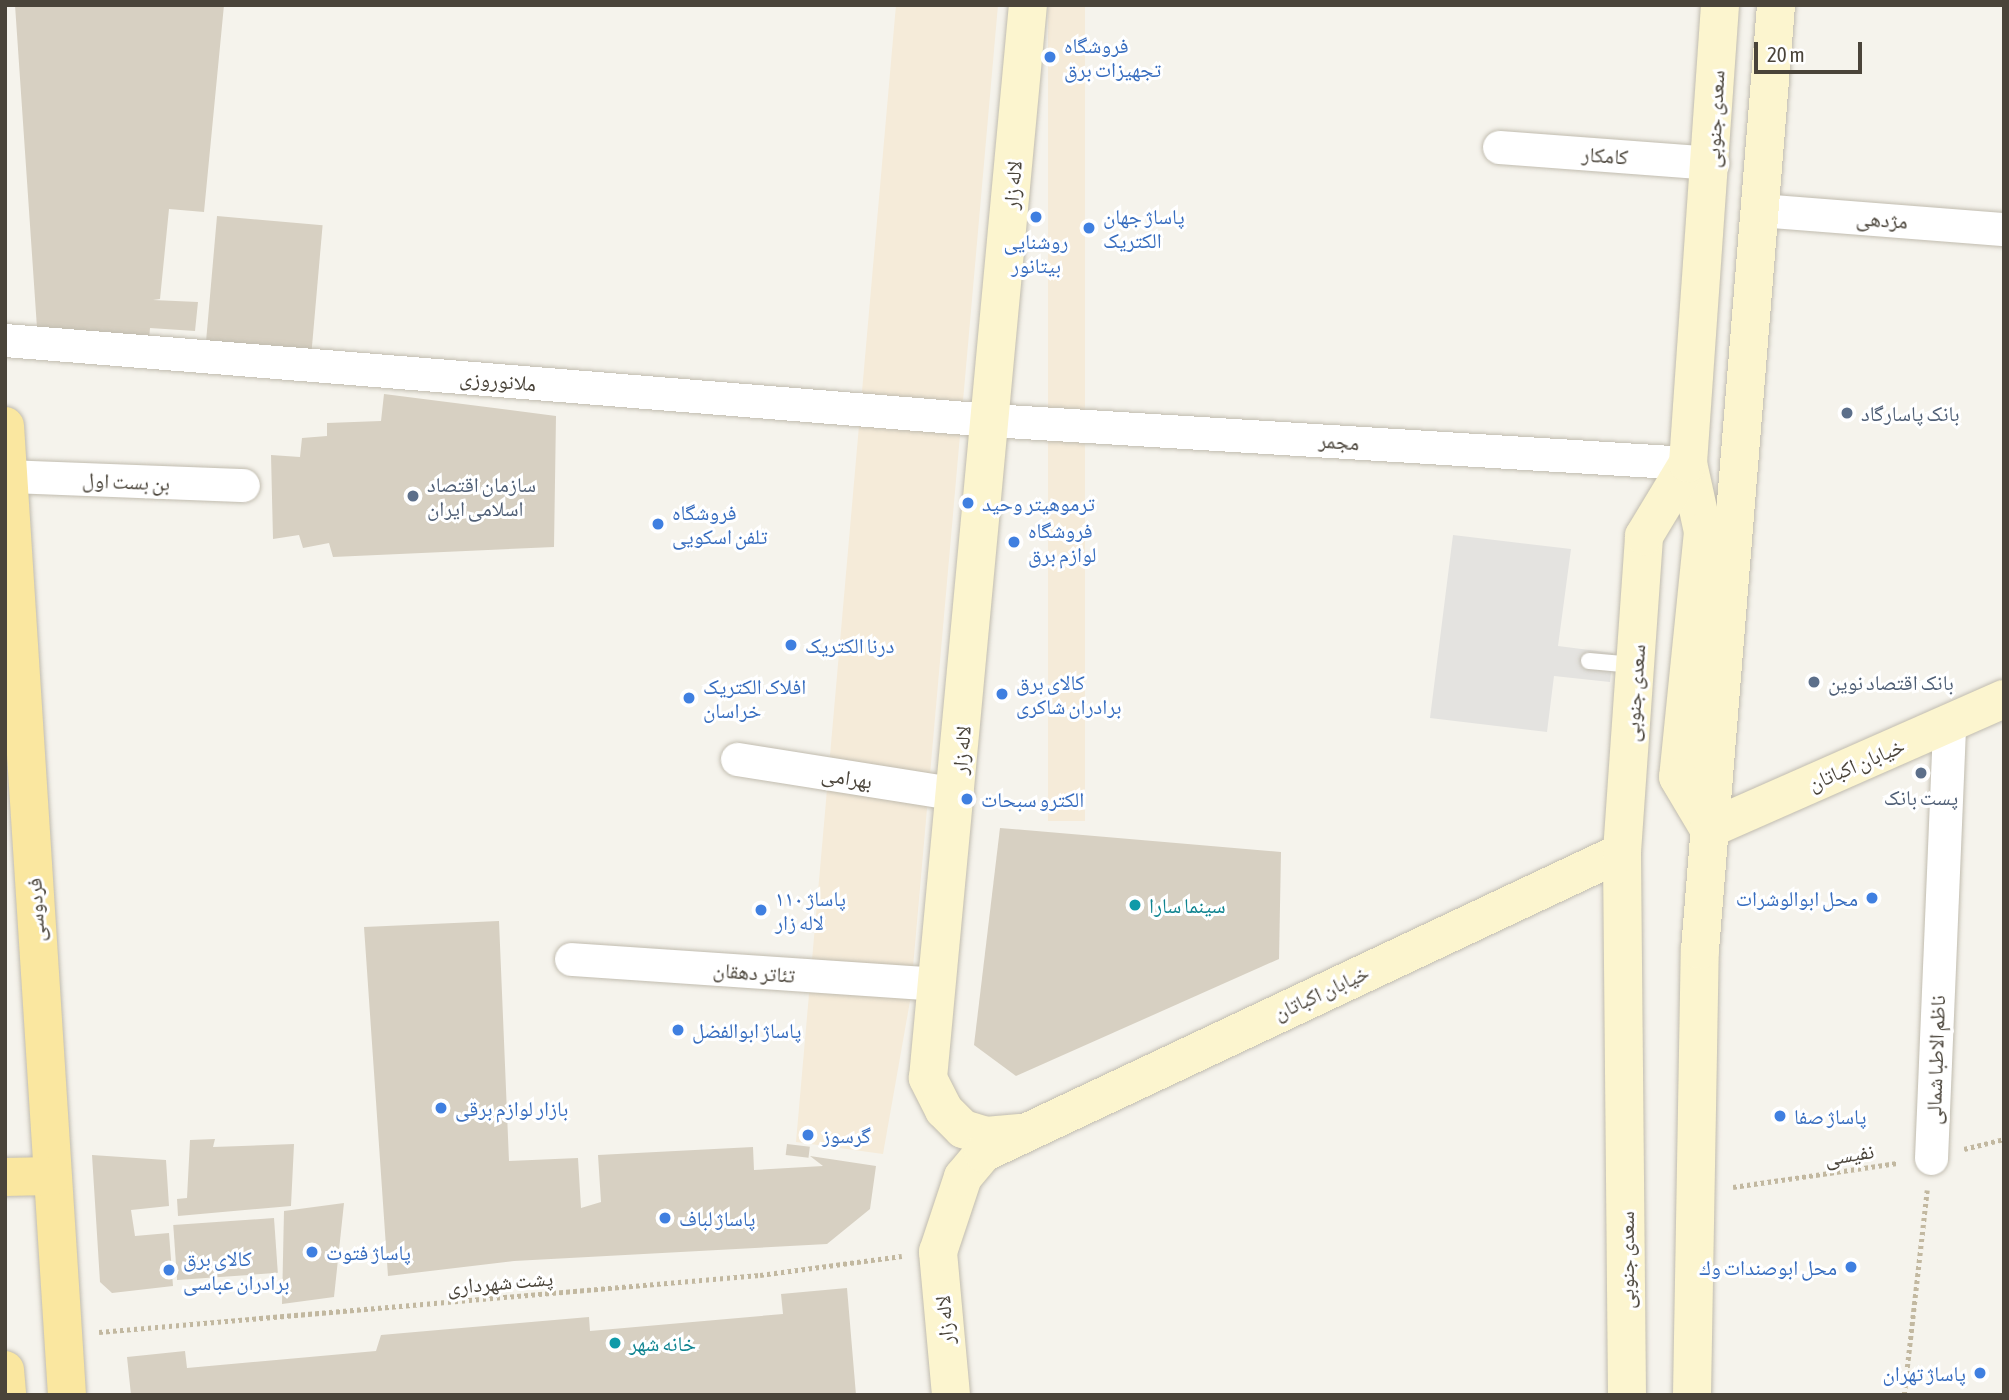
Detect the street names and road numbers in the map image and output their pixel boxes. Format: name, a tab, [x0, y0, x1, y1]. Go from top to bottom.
street label: سعدی جنوبی	[1699, 69, 1729, 169]
street label: کامکار	[1581, 141, 1629, 169]
street label: لاله زار	[997, 160, 1027, 210]
street label: مژدهی	[1855, 205, 1909, 233]
street label: ملانوروزی	[459, 364, 537, 396]
street label: مجمر	[1318, 427, 1360, 455]
street label: بن بست اول	[82, 467, 170, 495]
street label: سعدی جنوبی	[1618, 643, 1650, 743]
street label: لاله زار	[946, 725, 976, 775]
street label: خیابان اکباتان	[1804, 732, 1908, 796]
street label: بهرامی	[820, 761, 874, 793]
street label: فردوسی	[21, 877, 49, 943]
street label: تئاتر دهقان	[712, 957, 796, 987]
street label: خیابان اکباتان	[1269, 959, 1373, 1025]
street label: ناظم الاطبا شمالی	[1920, 995, 1950, 1125]
street label: نفیسی	[1822, 1138, 1876, 1170]
street label: سعدی جنوبی	[1613, 1211, 1639, 1309]
street label: پشت شهرداری	[446, 1265, 554, 1299]
street label: لاله زار	[929, 1295, 959, 1345]

